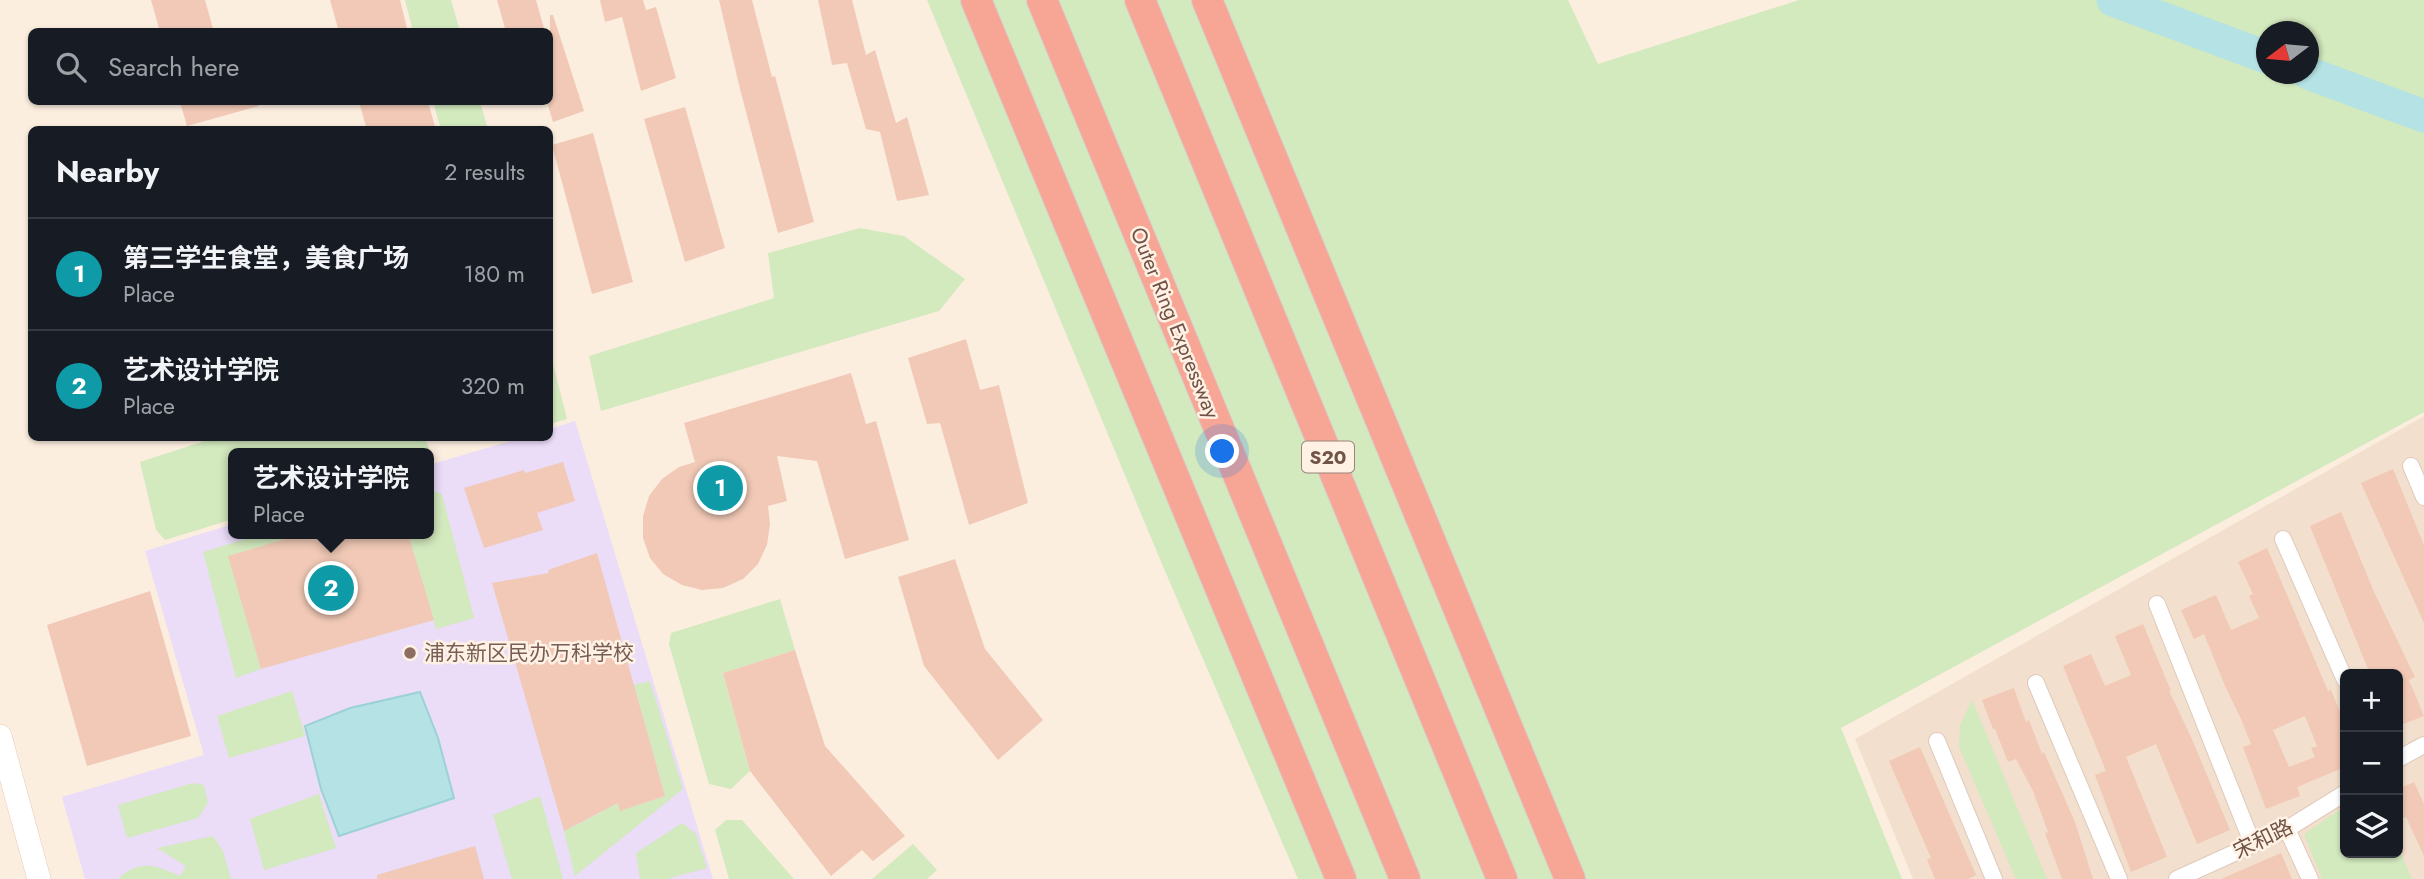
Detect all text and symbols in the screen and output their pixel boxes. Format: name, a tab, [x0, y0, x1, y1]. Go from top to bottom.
north arrow	[2256, 21, 2319, 84]
search box	[28, 28, 553, 105]
icon: search	[52, 48, 90, 86]
text: Search here	[108, 48, 240, 86]
text: Nearby	[56, 150, 159, 193]
text: 2 results	[444, 155, 525, 189]
street label: Outer Ring Expressway	[1123, 223, 1227, 424]
text: 第三学生食堂，美食广场	[123, 239, 409, 277]
text: 1	[73, 257, 85, 291]
text: 180 m	[463, 257, 525, 291]
text: Place	[123, 277, 175, 311]
text: 艺术设计学院	[123, 351, 279, 389]
text: 2	[71, 369, 87, 403]
text: 320 m	[461, 369, 525, 403]
text: Place	[123, 389, 175, 423]
your location	[1205, 434, 1239, 468]
road number: S20	[1302, 442, 1354, 472]
popup	[228, 448, 434, 539]
text: 艺术设计学院	[253, 459, 409, 497]
pin: 1	[697, 462, 743, 514]
text: Place	[253, 497, 305, 531]
pin: 2	[308, 562, 354, 614]
place label: 浦东新区民办万科学校	[424, 638, 634, 668]
marker: 浦东新区民办万科学校	[402, 645, 418, 661]
map controls	[2340, 669, 2403, 858]
button: +	[2340, 669, 2403, 732]
button: −	[2340, 732, 2403, 795]
button: layers	[2340, 795, 2403, 858]
street label: 宋和路	[2228, 812, 2298, 866]

